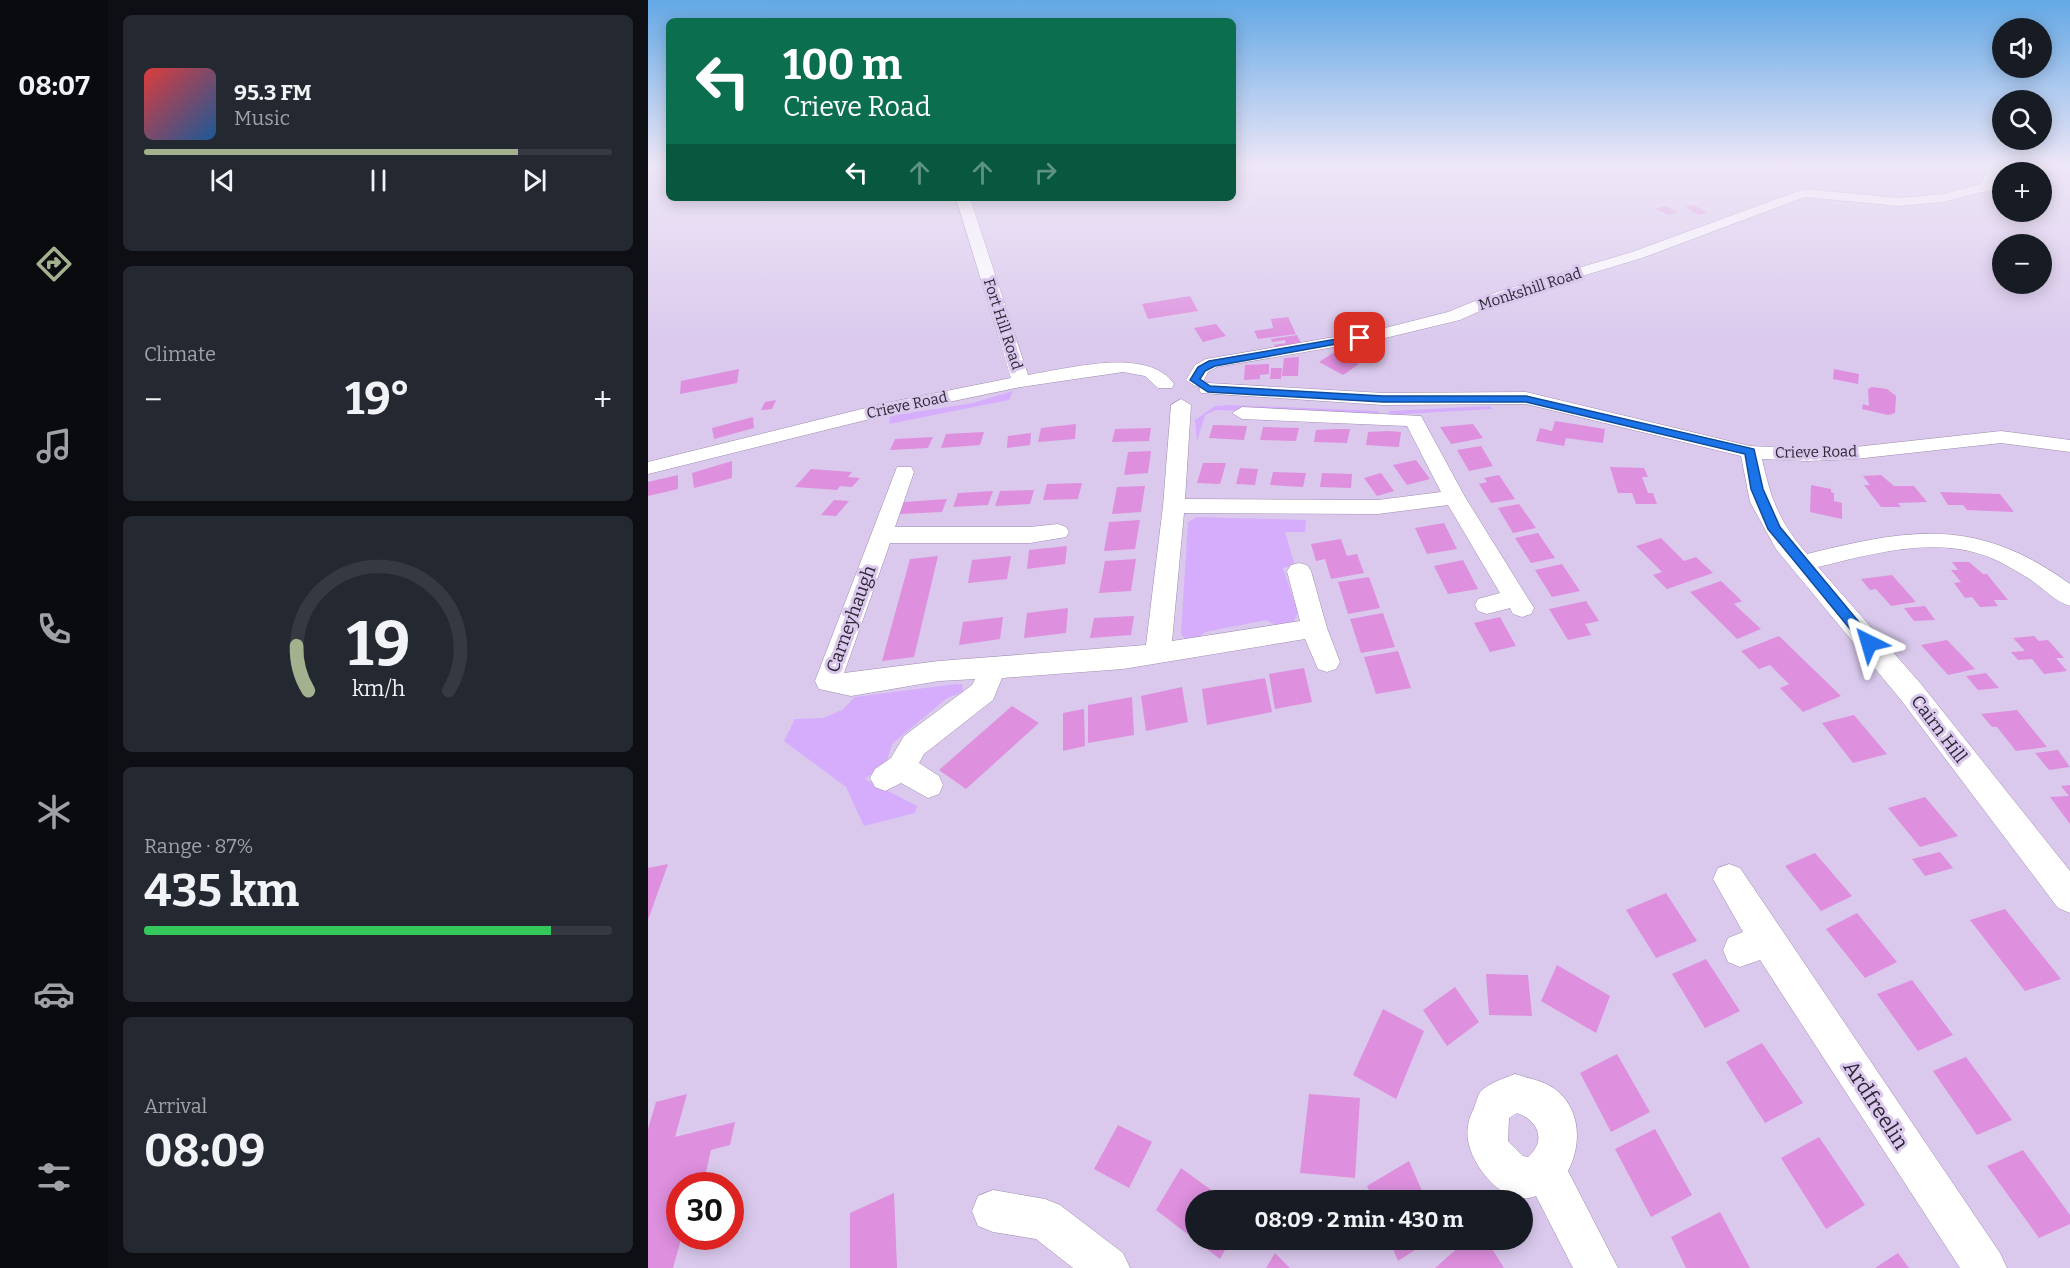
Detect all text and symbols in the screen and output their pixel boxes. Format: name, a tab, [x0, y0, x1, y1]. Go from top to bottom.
map controls	[1992, 18, 2052, 294]
button: sound	[1992, 18, 2052, 78]
text: 100 m	[783, 40, 902, 90]
icon: left	[684, 42, 762, 120]
text: 08:07	[18, 70, 90, 102]
text: 95.3 FM	[234, 79, 312, 106]
button: search	[1992, 90, 2052, 150]
text: Crieve Road	[783, 91, 931, 123]
text: Music	[234, 106, 290, 130]
icon: left	[840, 156, 873, 189]
icon: ahead	[903, 156, 936, 189]
icon: ahead	[966, 156, 999, 189]
icon: right	[1029, 156, 1062, 189]
button: +	[1992, 162, 2052, 222]
icon: previous	[206, 164, 239, 197]
icon: pause	[362, 164, 395, 197]
icon: next	[518, 164, 551, 197]
button: −	[1992, 234, 2052, 294]
icon: directions	[33, 243, 75, 285]
street label: Monkshill Road	[1476, 264, 1584, 314]
street label: Fort Hill Road	[980, 276, 1026, 372]
pin	[1334, 312, 1385, 363]
icon: arrive	[1343, 321, 1376, 354]
text: Climate	[144, 342, 216, 366]
text: 19°	[345, 372, 410, 426]
text: −	[144, 380, 162, 420]
text: +	[593, 380, 612, 420]
street label: Crieve Road	[865, 388, 949, 422]
icon: music	[33, 425, 75, 467]
street label: Crieve Road	[1775, 442, 1857, 462]
street label: Carneyhaugh	[821, 563, 881, 675]
text: 19	[346, 607, 410, 682]
icon: phone	[33, 608, 75, 650]
position arrow	[1837, 611, 1901, 675]
text: km/h	[351, 676, 405, 702]
street label: Cairn Hill	[1906, 691, 1972, 767]
icon: climate	[33, 791, 75, 833]
text: Range · 87%	[144, 834, 253, 858]
text: 435 km	[144, 864, 299, 918]
icon: car	[33, 973, 75, 1015]
street label: Ardfreelin	[1838, 1056, 1914, 1154]
text: Arrival	[144, 1094, 207, 1118]
text: 08:09	[144, 1124, 265, 1178]
icon: filters	[33, 1156, 75, 1198]
speed limit sign: 30	[666, 1172, 744, 1250]
text: 08:09 · 2 min · 430 m	[1255, 1206, 1463, 1233]

